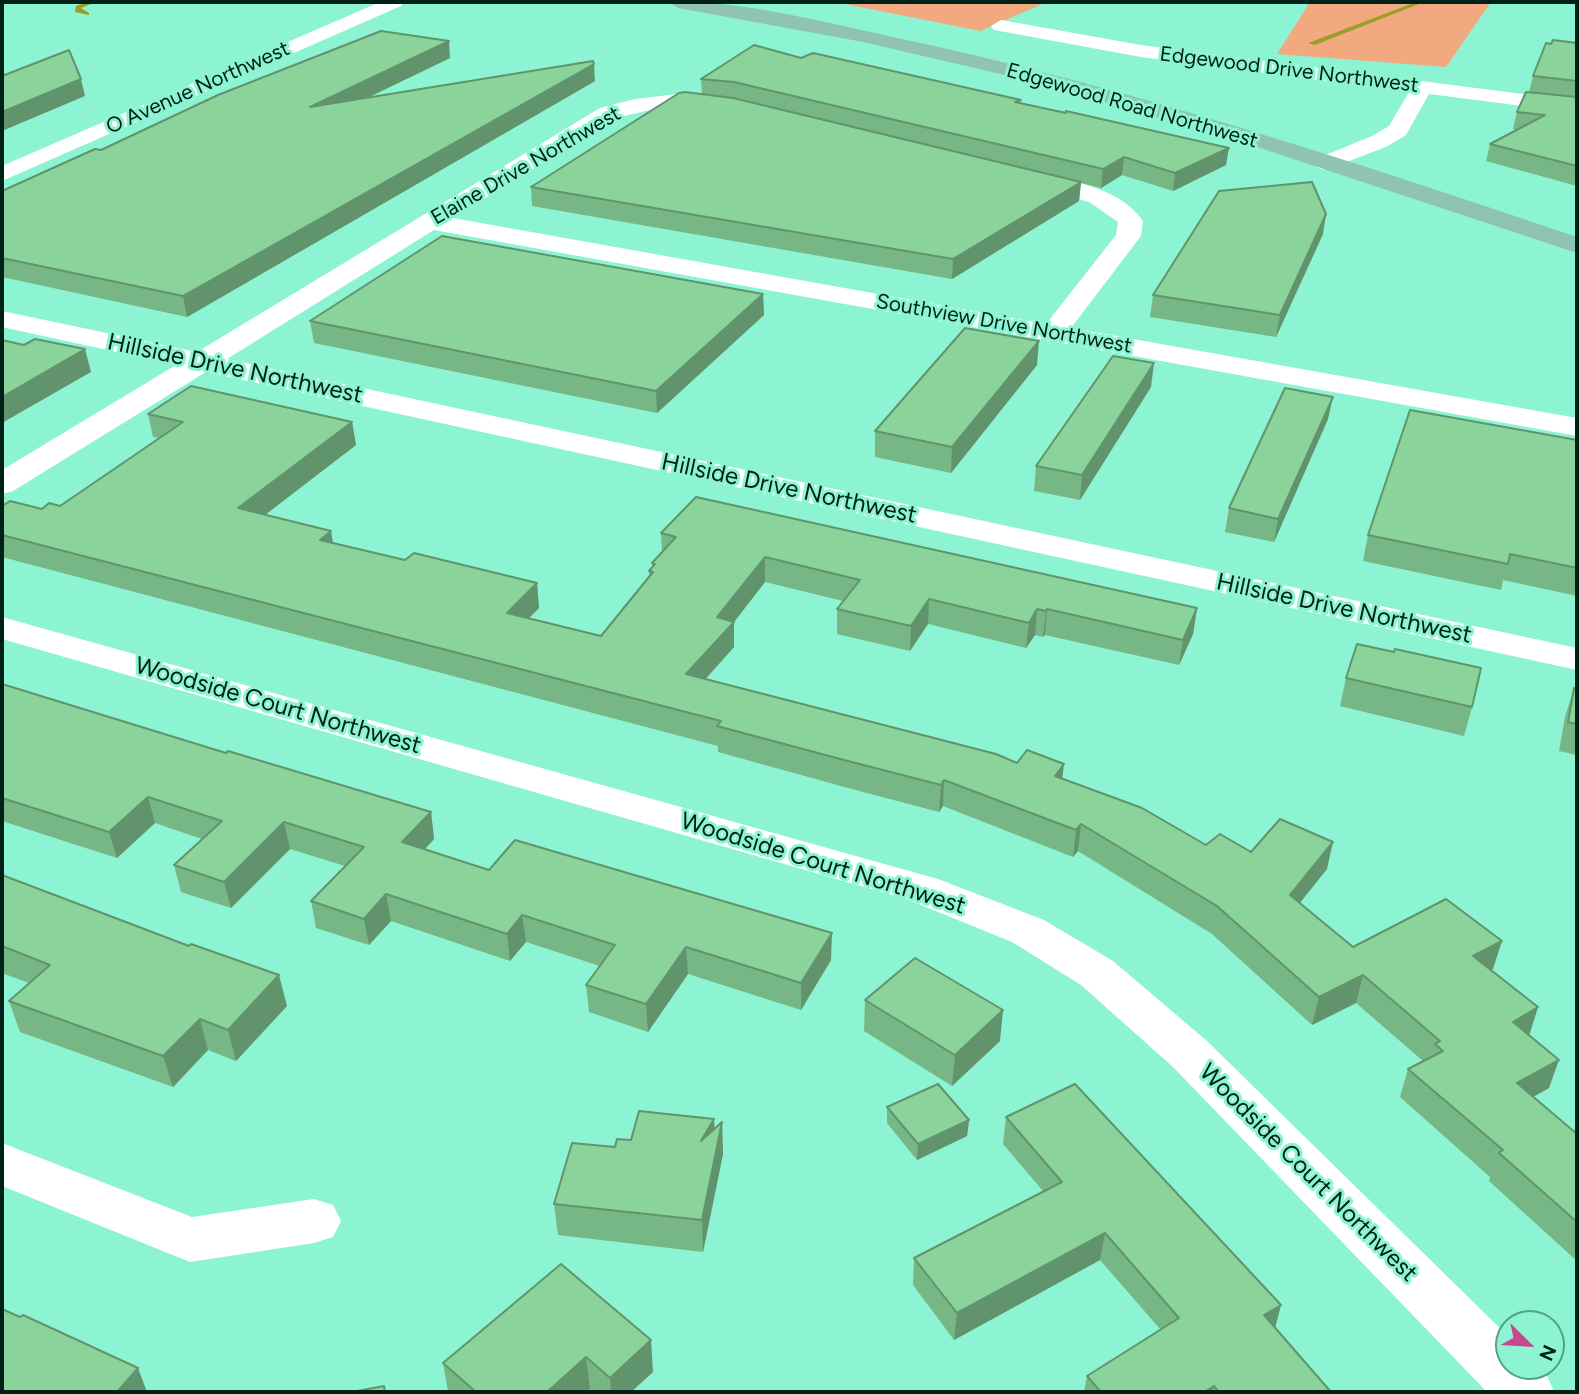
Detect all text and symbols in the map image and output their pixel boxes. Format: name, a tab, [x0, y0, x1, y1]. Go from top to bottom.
street label: O Avenue Northwest	[102, 36, 294, 140]
street label: Edgewood Drive Northwest	[1158, 42, 1420, 98]
street label: Edgewood Road Northwest	[1003, 58, 1261, 154]
street label: Elaine Drive Northwest	[427, 101, 625, 231]
street label: Southview Drive Northwest	[874, 289, 1134, 359]
street label: Hillside Drive Northwest	[105, 328, 365, 410]
street label: Hillside Drive Northwest	[659, 448, 919, 530]
street label: Hillside Drive Northwest	[1214, 568, 1474, 650]
street label: Woodside Court Northwest	[132, 651, 424, 761]
street label: Woodside Court Northwest	[677, 807, 969, 921]
street label: Woodside Court Northwest	[1193, 1058, 1423, 1288]
north arrow	[1495, 1310, 1565, 1380]
text: N	[1534, 1342, 1561, 1364]

